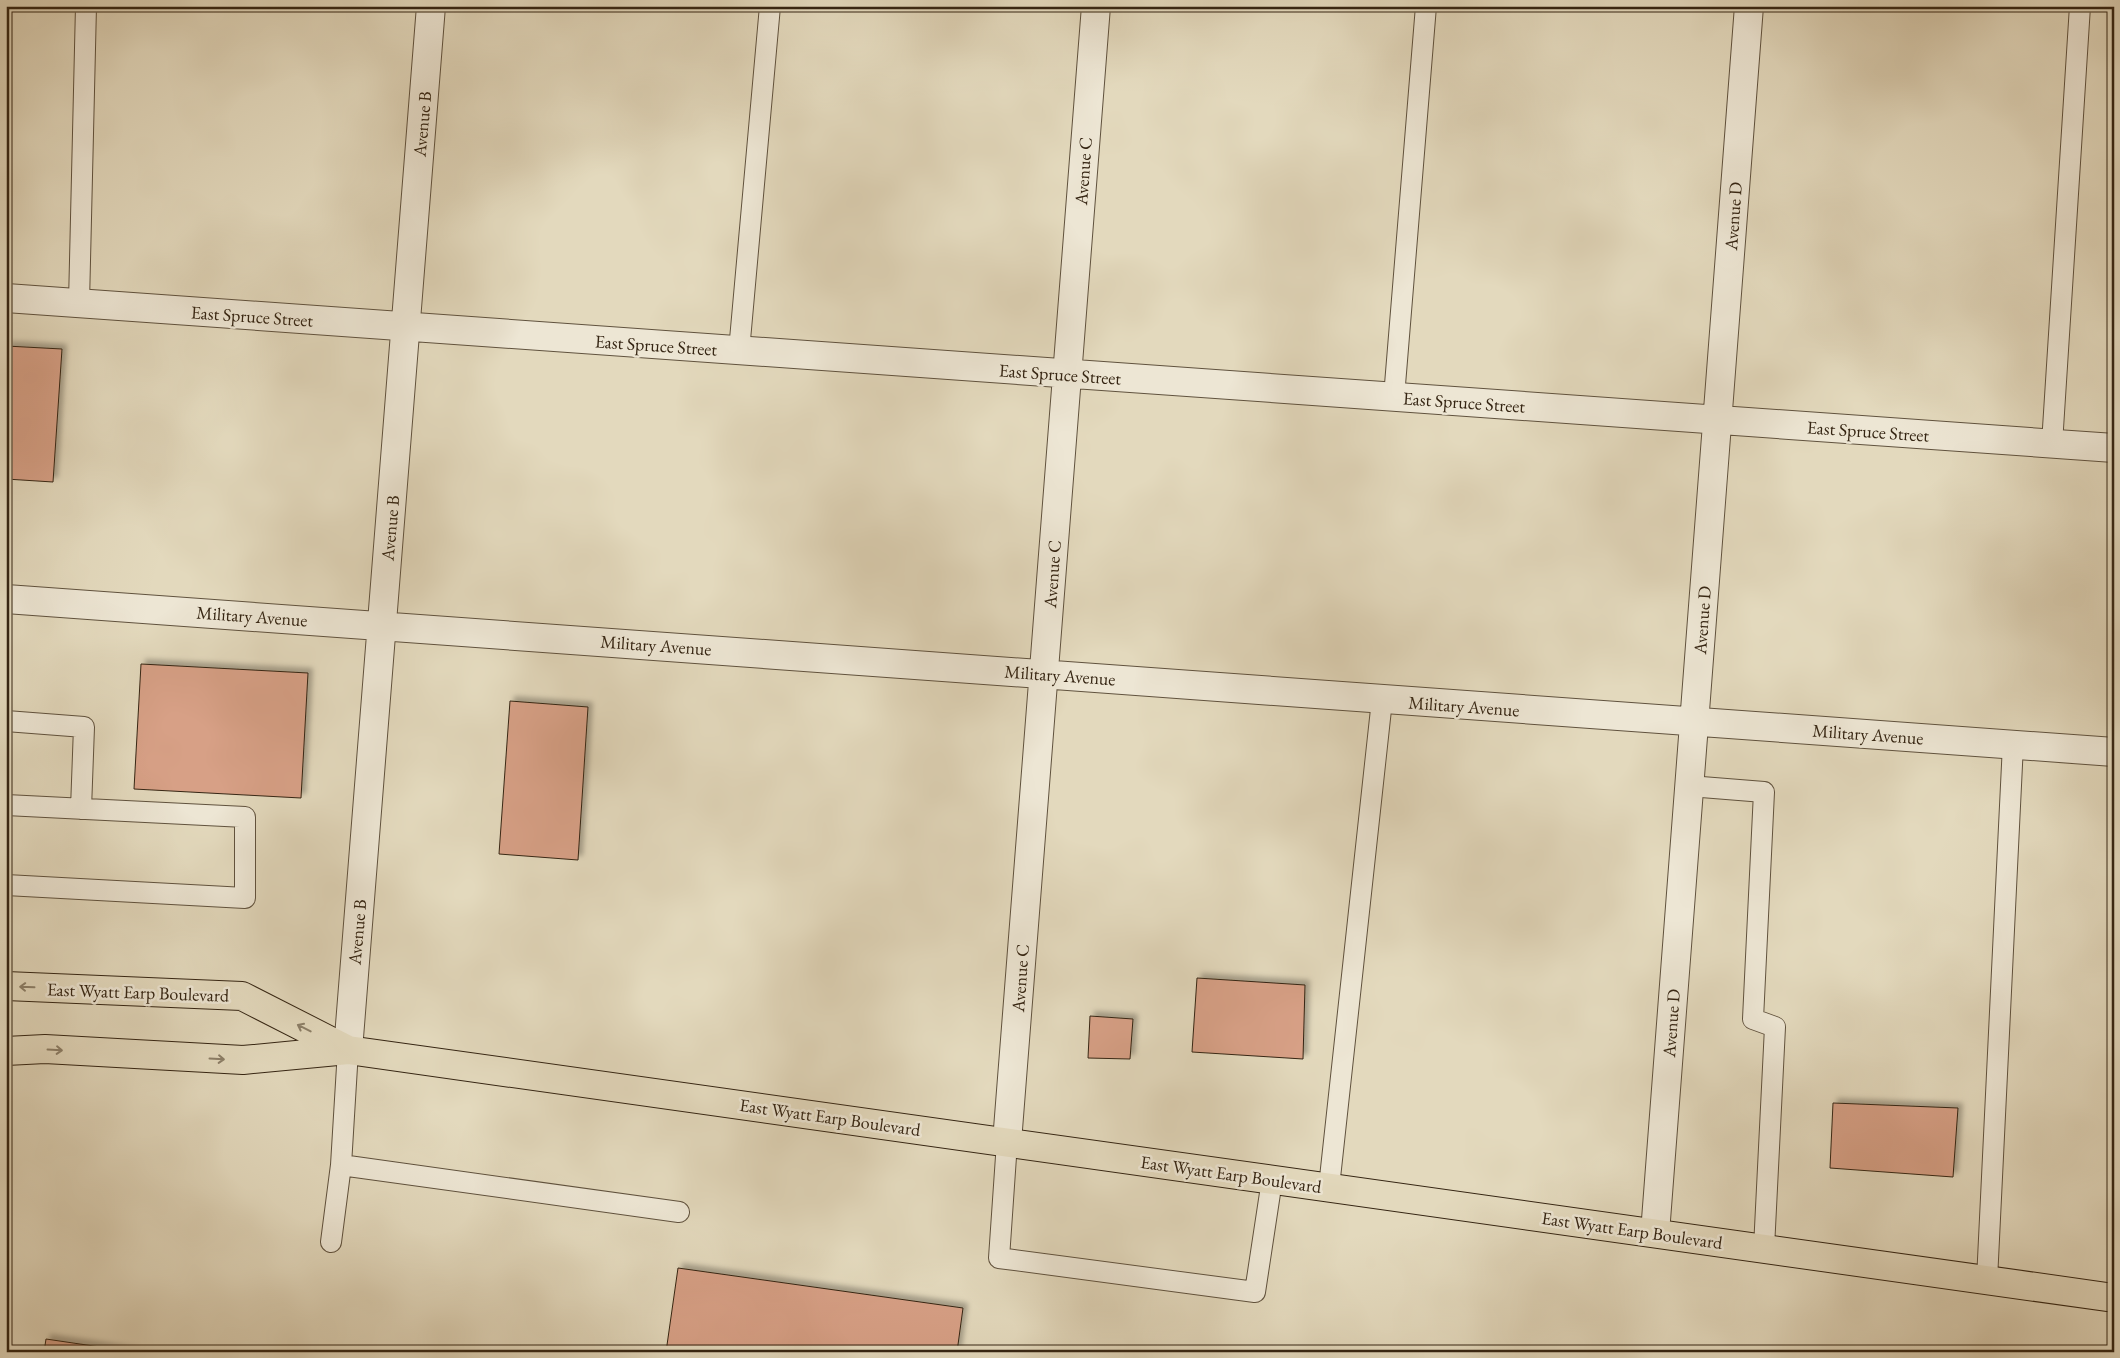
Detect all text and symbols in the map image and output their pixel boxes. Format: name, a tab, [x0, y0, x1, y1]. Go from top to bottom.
street label: Avenue B	[408, 90, 436, 159]
street label: Avenue C	[1069, 136, 1097, 207]
street label: Avenue D	[1719, 181, 1747, 252]
street label: East Spruce Street	[190, 300, 314, 332]
street label: East Spruce Street	[594, 329, 718, 361]
street label: East Spruce Street	[998, 358, 1122, 390]
street label: East Spruce Street	[1402, 386, 1526, 418]
street label: East Spruce Street	[1806, 415, 1930, 447]
street label: Avenue B	[376, 494, 404, 563]
street label: Avenue C	[1038, 539, 1066, 610]
street label: Avenue D	[1688, 585, 1716, 656]
street label: Military Avenue	[196, 601, 308, 631]
street label: Military Avenue	[600, 630, 712, 660]
street label: Military Avenue	[1004, 660, 1116, 690]
street label: Military Avenue	[1408, 691, 1520, 721]
street label: Military Avenue	[1812, 719, 1924, 749]
street label: Avenue B	[343, 898, 371, 967]
street label: Avenue C	[1006, 943, 1034, 1014]
street label: East Wyatt Earp Boulevard	[46, 977, 230, 1007]
one-way arrow	[19, 982, 36, 992]
street label: Avenue D	[1657, 988, 1685, 1059]
one-way arrow	[297, 1023, 312, 1032]
one-way arrow	[47, 1045, 63, 1054]
one-way arrow	[209, 1054, 225, 1063]
street label: East Wyatt Earp Boulevard	[738, 1093, 923, 1141]
street label: East Wyatt Earp Boulevard	[1139, 1150, 1324, 1198]
street label: East Wyatt Earp Boulevard	[1540, 1206, 1725, 1254]

